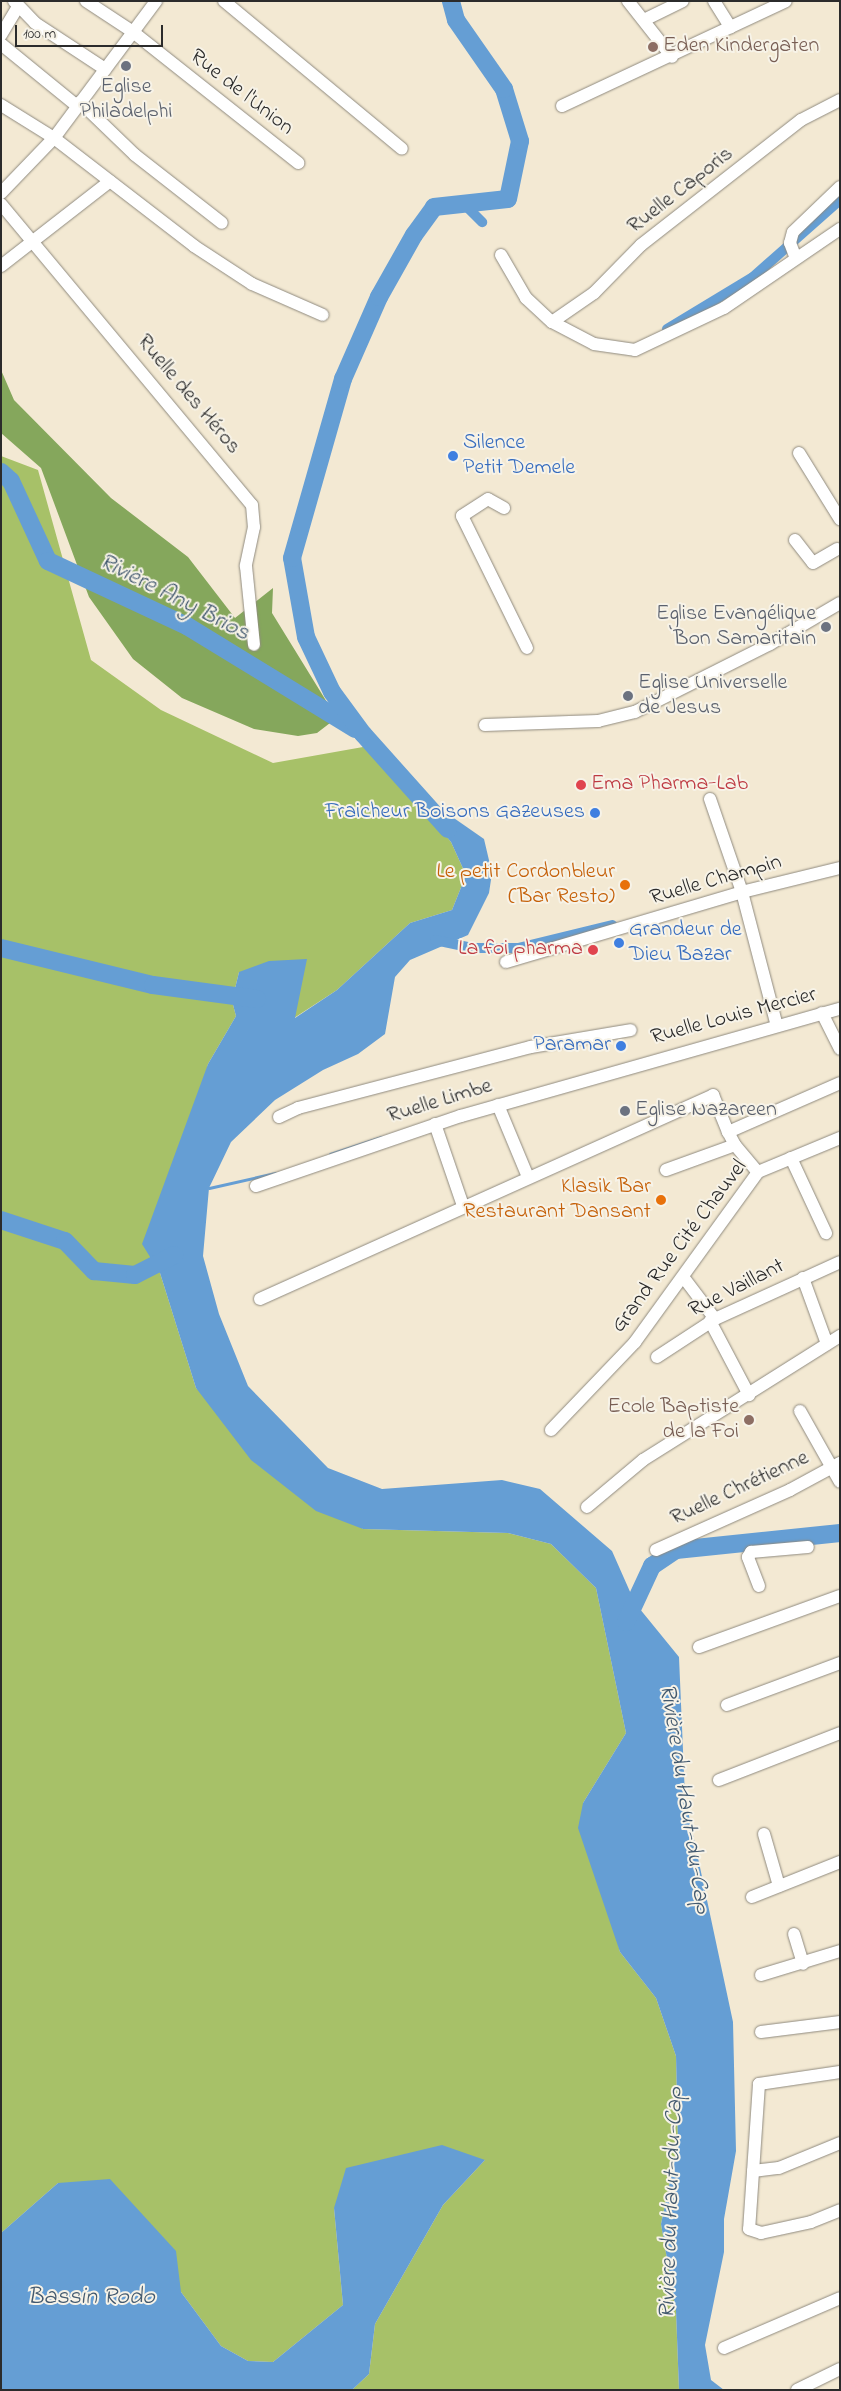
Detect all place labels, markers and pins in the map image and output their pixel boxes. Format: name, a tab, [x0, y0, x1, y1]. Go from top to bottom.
place label: Eden Kindergaten	[663, 34, 819, 60]
marker: Eden Kindergaten	[647, 41, 659, 53]
marker: Eglise Philadelphi	[120, 60, 132, 72]
place label: Eglise Philadelphi	[79, 74, 173, 125]
place label: Silence Petit Demele	[463, 430, 575, 482]
marker: Silence Petit Demele	[447, 450, 459, 462]
place label: Eglise Evangélique Bon Samaritain	[656, 601, 816, 652]
marker: Eglise Evangélique Bon Samaritain	[820, 621, 832, 633]
place label: Eglise Universelle de Jesus	[638, 670, 787, 721]
marker: Eglise Universelle de Jesus	[622, 690, 634, 702]
place label: Ema Pharma-Lab	[591, 772, 748, 798]
marker: Ema Pharma-Lab	[575, 779, 587, 791]
place label: Fraicheur Boisons Gazeuses	[325, 800, 585, 826]
marker: Fraicheur Boisons Gazeuses	[589, 807, 601, 819]
place label: Le petit Cordonbleur (Bar Resto)	[437, 859, 615, 910]
marker: Le petit Cordonbleur (Bar Resto)	[619, 879, 631, 891]
place label: Grandeur de Dieu Bazar	[629, 917, 742, 968]
place label: La foi pharma	[458, 937, 583, 963]
marker: Grandeur de Dieu Bazar	[613, 937, 625, 949]
marker: La foi pharma	[587, 944, 599, 956]
place label: Paramar	[533, 1033, 611, 1059]
marker: Paramar	[615, 1040, 627, 1052]
place label: Eglise Nazareen	[635, 1098, 777, 1124]
marker: Eglise Nazareen	[619, 1105, 631, 1117]
place label: Klasik Bar Restaurant Dansant	[463, 1174, 651, 1226]
marker: Klasik Bar Restaurant Dansant	[655, 1194, 667, 1206]
place label: Ecole Baptiste de la Foi	[608, 1394, 739, 1445]
marker: Ecole Baptiste de la Foi	[743, 1414, 755, 1426]

